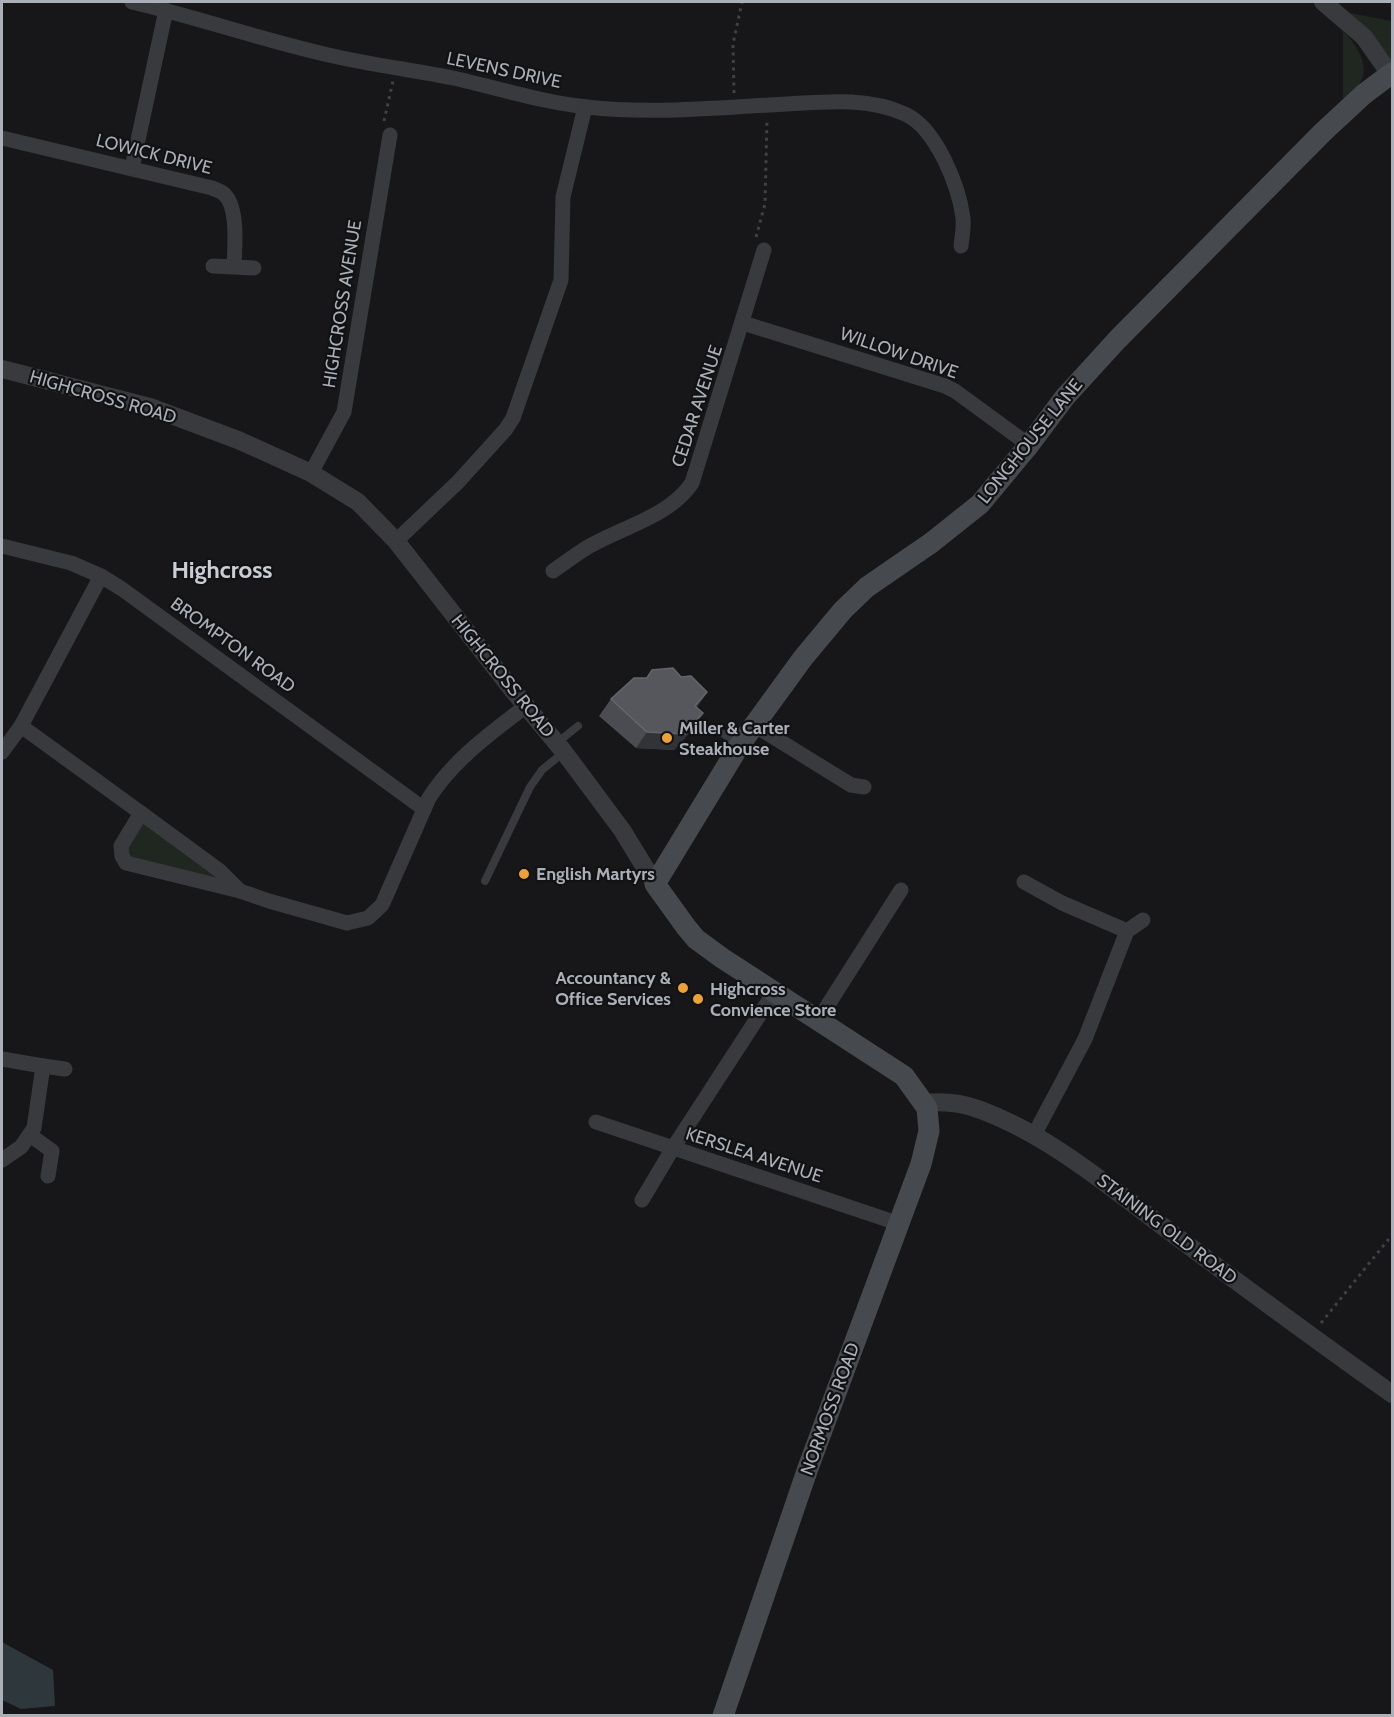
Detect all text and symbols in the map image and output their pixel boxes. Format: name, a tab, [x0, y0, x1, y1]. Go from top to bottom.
street label: LEVENS DRIVE	[445, 47, 563, 93]
street label: LOWICK DRIVE	[94, 129, 214, 179]
street label: HIGHCROSS AVENUE	[318, 218, 366, 390]
street label: WILLOW DRIVE	[837, 322, 961, 384]
street label: CEDAR AVENUE	[667, 342, 727, 470]
street label: HIGHCROSS ROAD	[27, 366, 179, 428]
street label: LONGHOUSE LANE	[973, 374, 1087, 508]
district label: Highcross	[172, 555, 272, 584]
street label: BROMPTON ROAD	[166, 592, 300, 698]
street label: HIGHCROSS ROAD	[447, 610, 559, 742]
place label: Miller & Carter Steakhouse	[679, 717, 789, 760]
marker: Miller & Carter Steakhouse	[660, 731, 674, 745]
place label: English Martyrs	[536, 863, 655, 885]
marker: English Martyrs	[517, 867, 531, 881]
place label: Accountancy & Office Services	[555, 967, 672, 1010]
place label: Highcross Convience Store	[710, 978, 836, 1021]
marker: Accountancy & Office Services	[676, 981, 690, 995]
marker: Highcross Convience Store	[691, 992, 705, 1006]
street label: KERSLEA AVENUE	[683, 1123, 825, 1187]
street label: STAINING OLD ROAD	[1093, 1169, 1241, 1289]
street label: NORMOSS ROAD	[796, 1340, 864, 1478]

